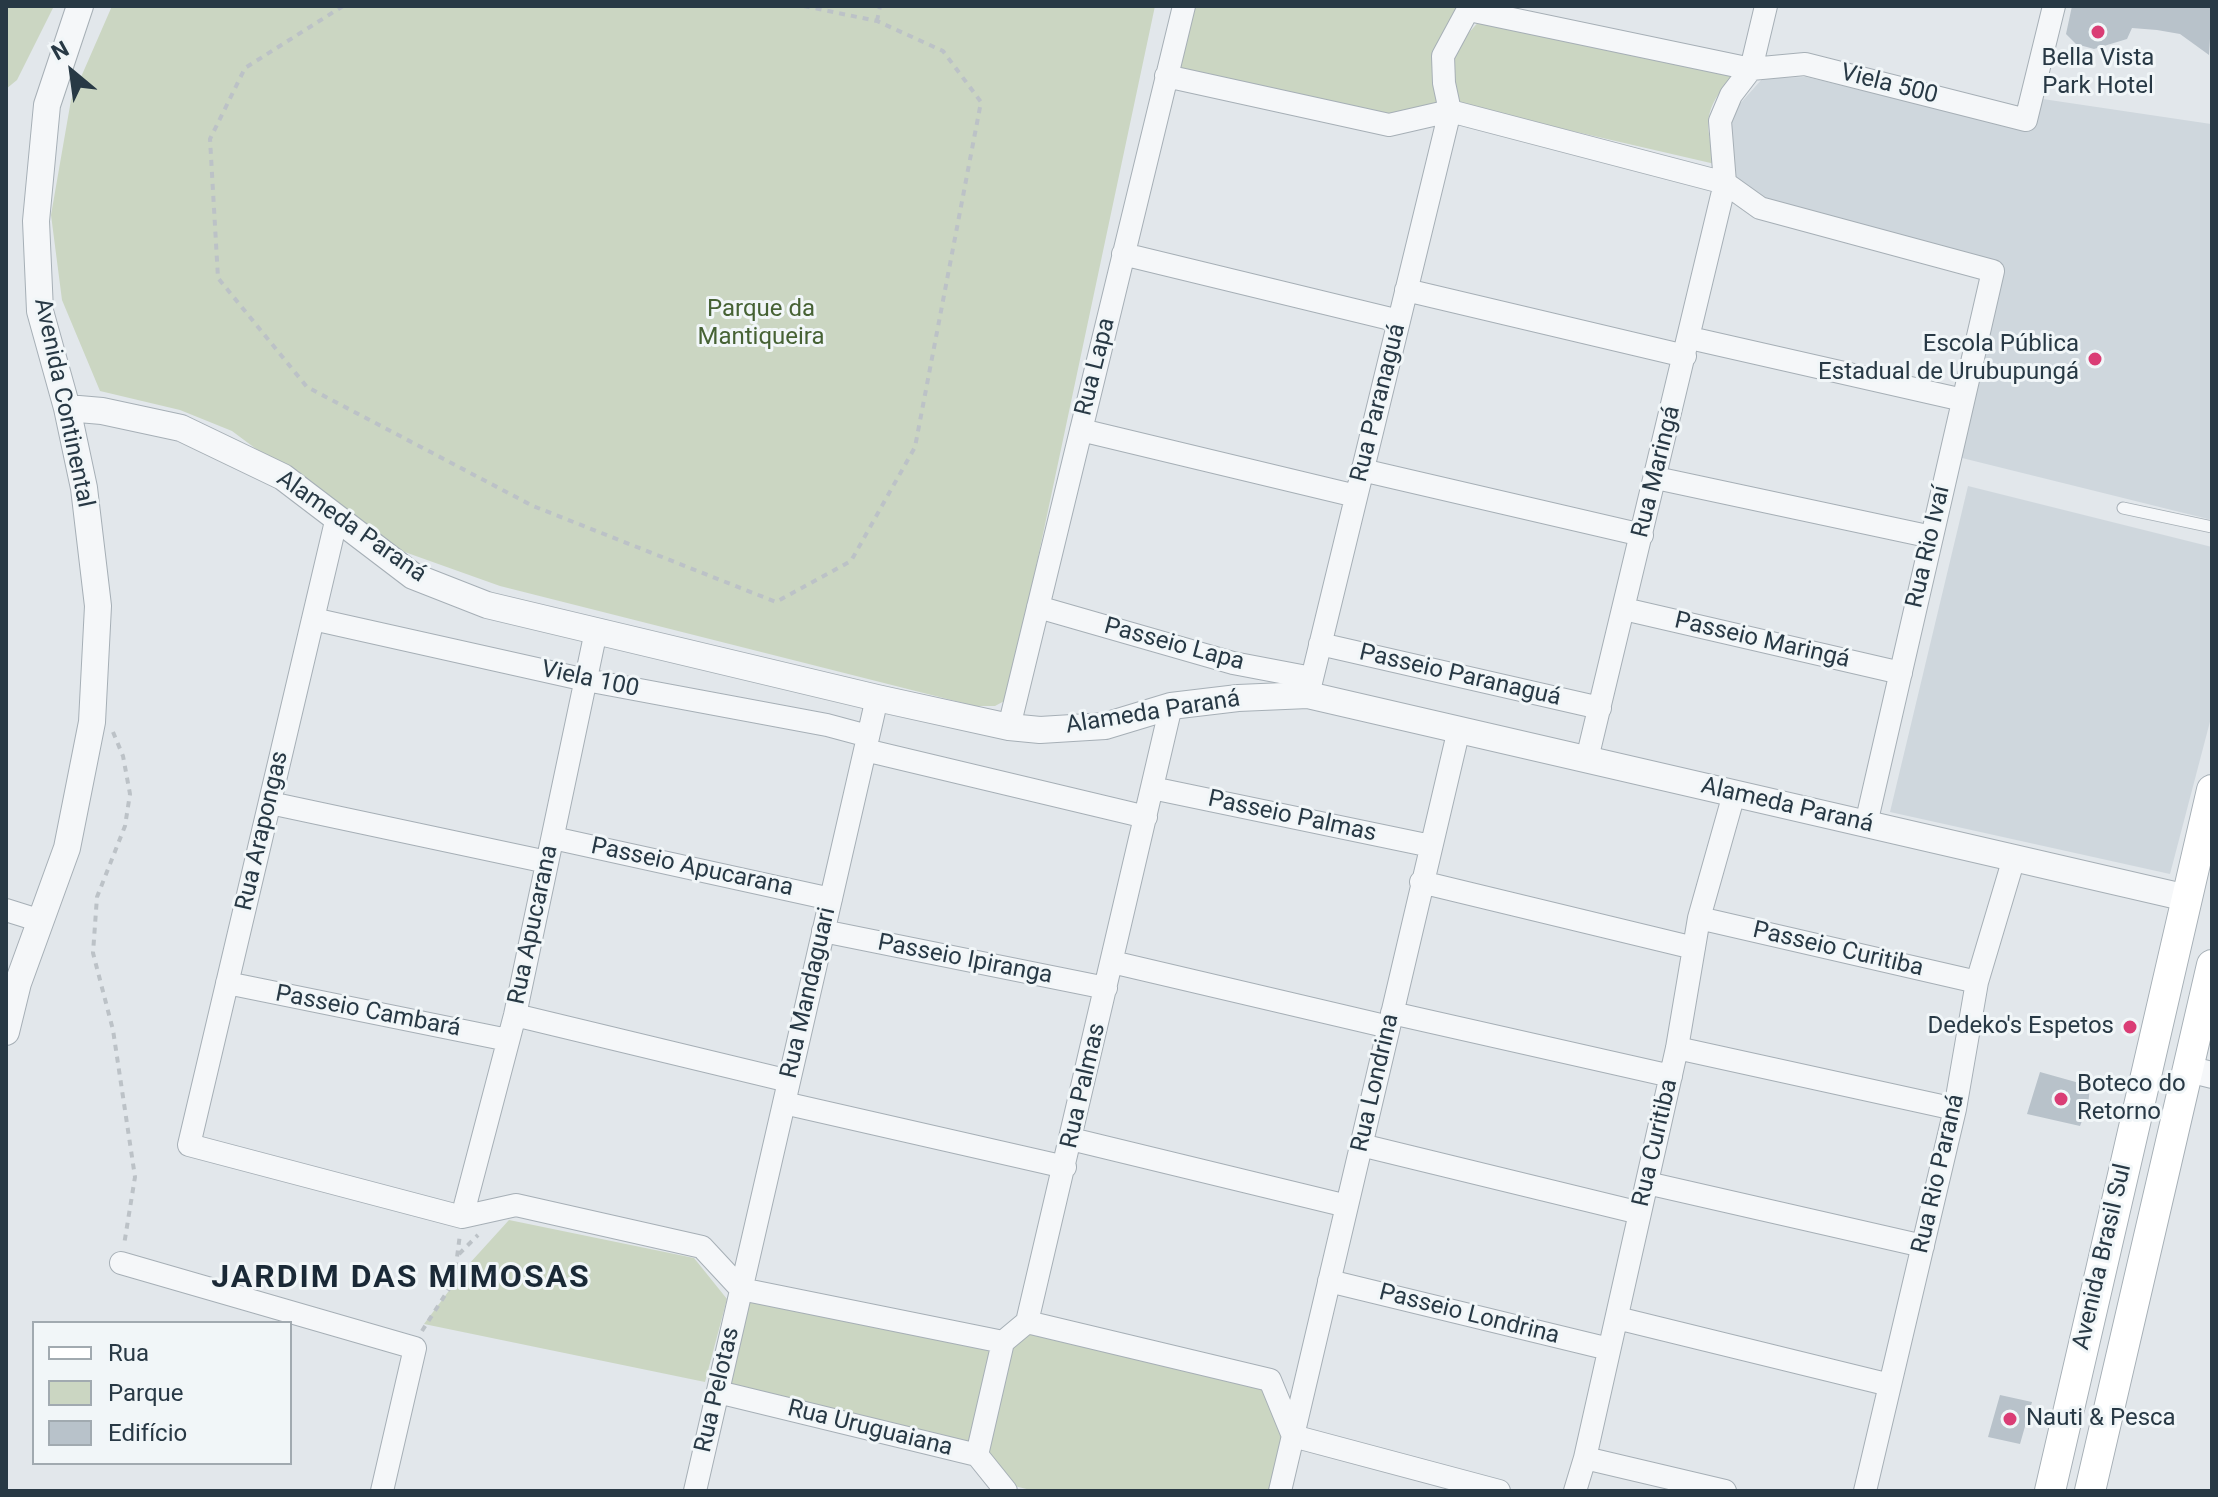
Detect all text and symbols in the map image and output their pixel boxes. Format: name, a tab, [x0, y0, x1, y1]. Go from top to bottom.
marker: Bella Vista Park Hotel	[2089, 23, 2107, 41]
north arrow	[32, 32, 112, 112]
text: N	[47, 36, 73, 65]
place label: Bella Vista Park Hotel	[2042, 45, 2154, 101]
street label: Viela 500	[1837, 59, 1941, 111]
street label: Avenida Continental	[27, 296, 99, 510]
park label: Parque da Mantiqueira	[697, 296, 825, 352]
street label: Rua Lapa	[1070, 315, 1122, 419]
street label: Rua Paranaguá	[1345, 321, 1413, 485]
place label: Escola Pública Estadual de Urubupungá	[1818, 331, 2079, 387]
marker: Escola Pública Estadual de Urubupungá	[2086, 350, 2104, 368]
street label: Rua Maringá	[1627, 403, 1687, 541]
street label: Alameda Paraná	[271, 465, 431, 589]
street label: Rua Rio Ivaí	[1901, 483, 1957, 611]
street label: Passeio Maringá	[1672, 607, 1852, 675]
street label: Passeio Lapa	[1101, 613, 1247, 677]
street label: Passeio Paranaguá	[1356, 639, 1564, 713]
street label: Viela 100	[539, 656, 641, 704]
street label: Alameda Paraná	[1064, 685, 1242, 741]
street label: Rua Arapongas	[231, 748, 295, 914]
street label: Alameda Paraná	[1698, 772, 1876, 840]
street label: Passeio Palmas	[1205, 785, 1379, 849]
street label: Passeio Apucarana	[588, 832, 796, 904]
street label: Rua Apucarana	[503, 843, 565, 1007]
street label: Rua Mandaguari	[775, 905, 843, 1081]
street label: Passeio Curitiba	[1750, 916, 1926, 984]
street label: Passeio Ipiranga	[875, 929, 1055, 991]
street label: Passeio Cambará	[273, 980, 463, 1044]
street label: Rua Londrina	[1346, 1011, 1406, 1155]
place label: Dedeko's Espetos	[1927, 1013, 2114, 1041]
marker: Dedeko's Espetos	[2121, 1018, 2139, 1036]
street label: Rua Palmas	[1056, 1021, 1112, 1151]
place label: Boteco do Retorno	[2077, 1071, 2186, 1127]
street label: Rua Curitiba	[1627, 1076, 1685, 1210]
marker: Boteco do Retorno	[2052, 1090, 2070, 1108]
street label: Rua Rio Paraná	[1907, 1092, 1971, 1256]
street label: Avenida Brasil Sul	[2068, 1161, 2138, 1353]
district label: JARDIM DAS MIMOSAS	[211, 1260, 591, 1298]
street label: Passeio Londrina	[1376, 1279, 1562, 1351]
legend	[32, 1321, 292, 1465]
street label: Rua Pelotas	[690, 1325, 746, 1455]
text: Rua	[108, 1339, 149, 1367]
text: Parque	[108, 1379, 184, 1407]
street label: Rua Uruguaiana	[785, 1395, 955, 1463]
place label: Nauti & Pesca	[2026, 1405, 2176, 1433]
marker: Nauti & Pesca	[2001, 1410, 2019, 1428]
text: Edifício	[108, 1419, 187, 1447]

